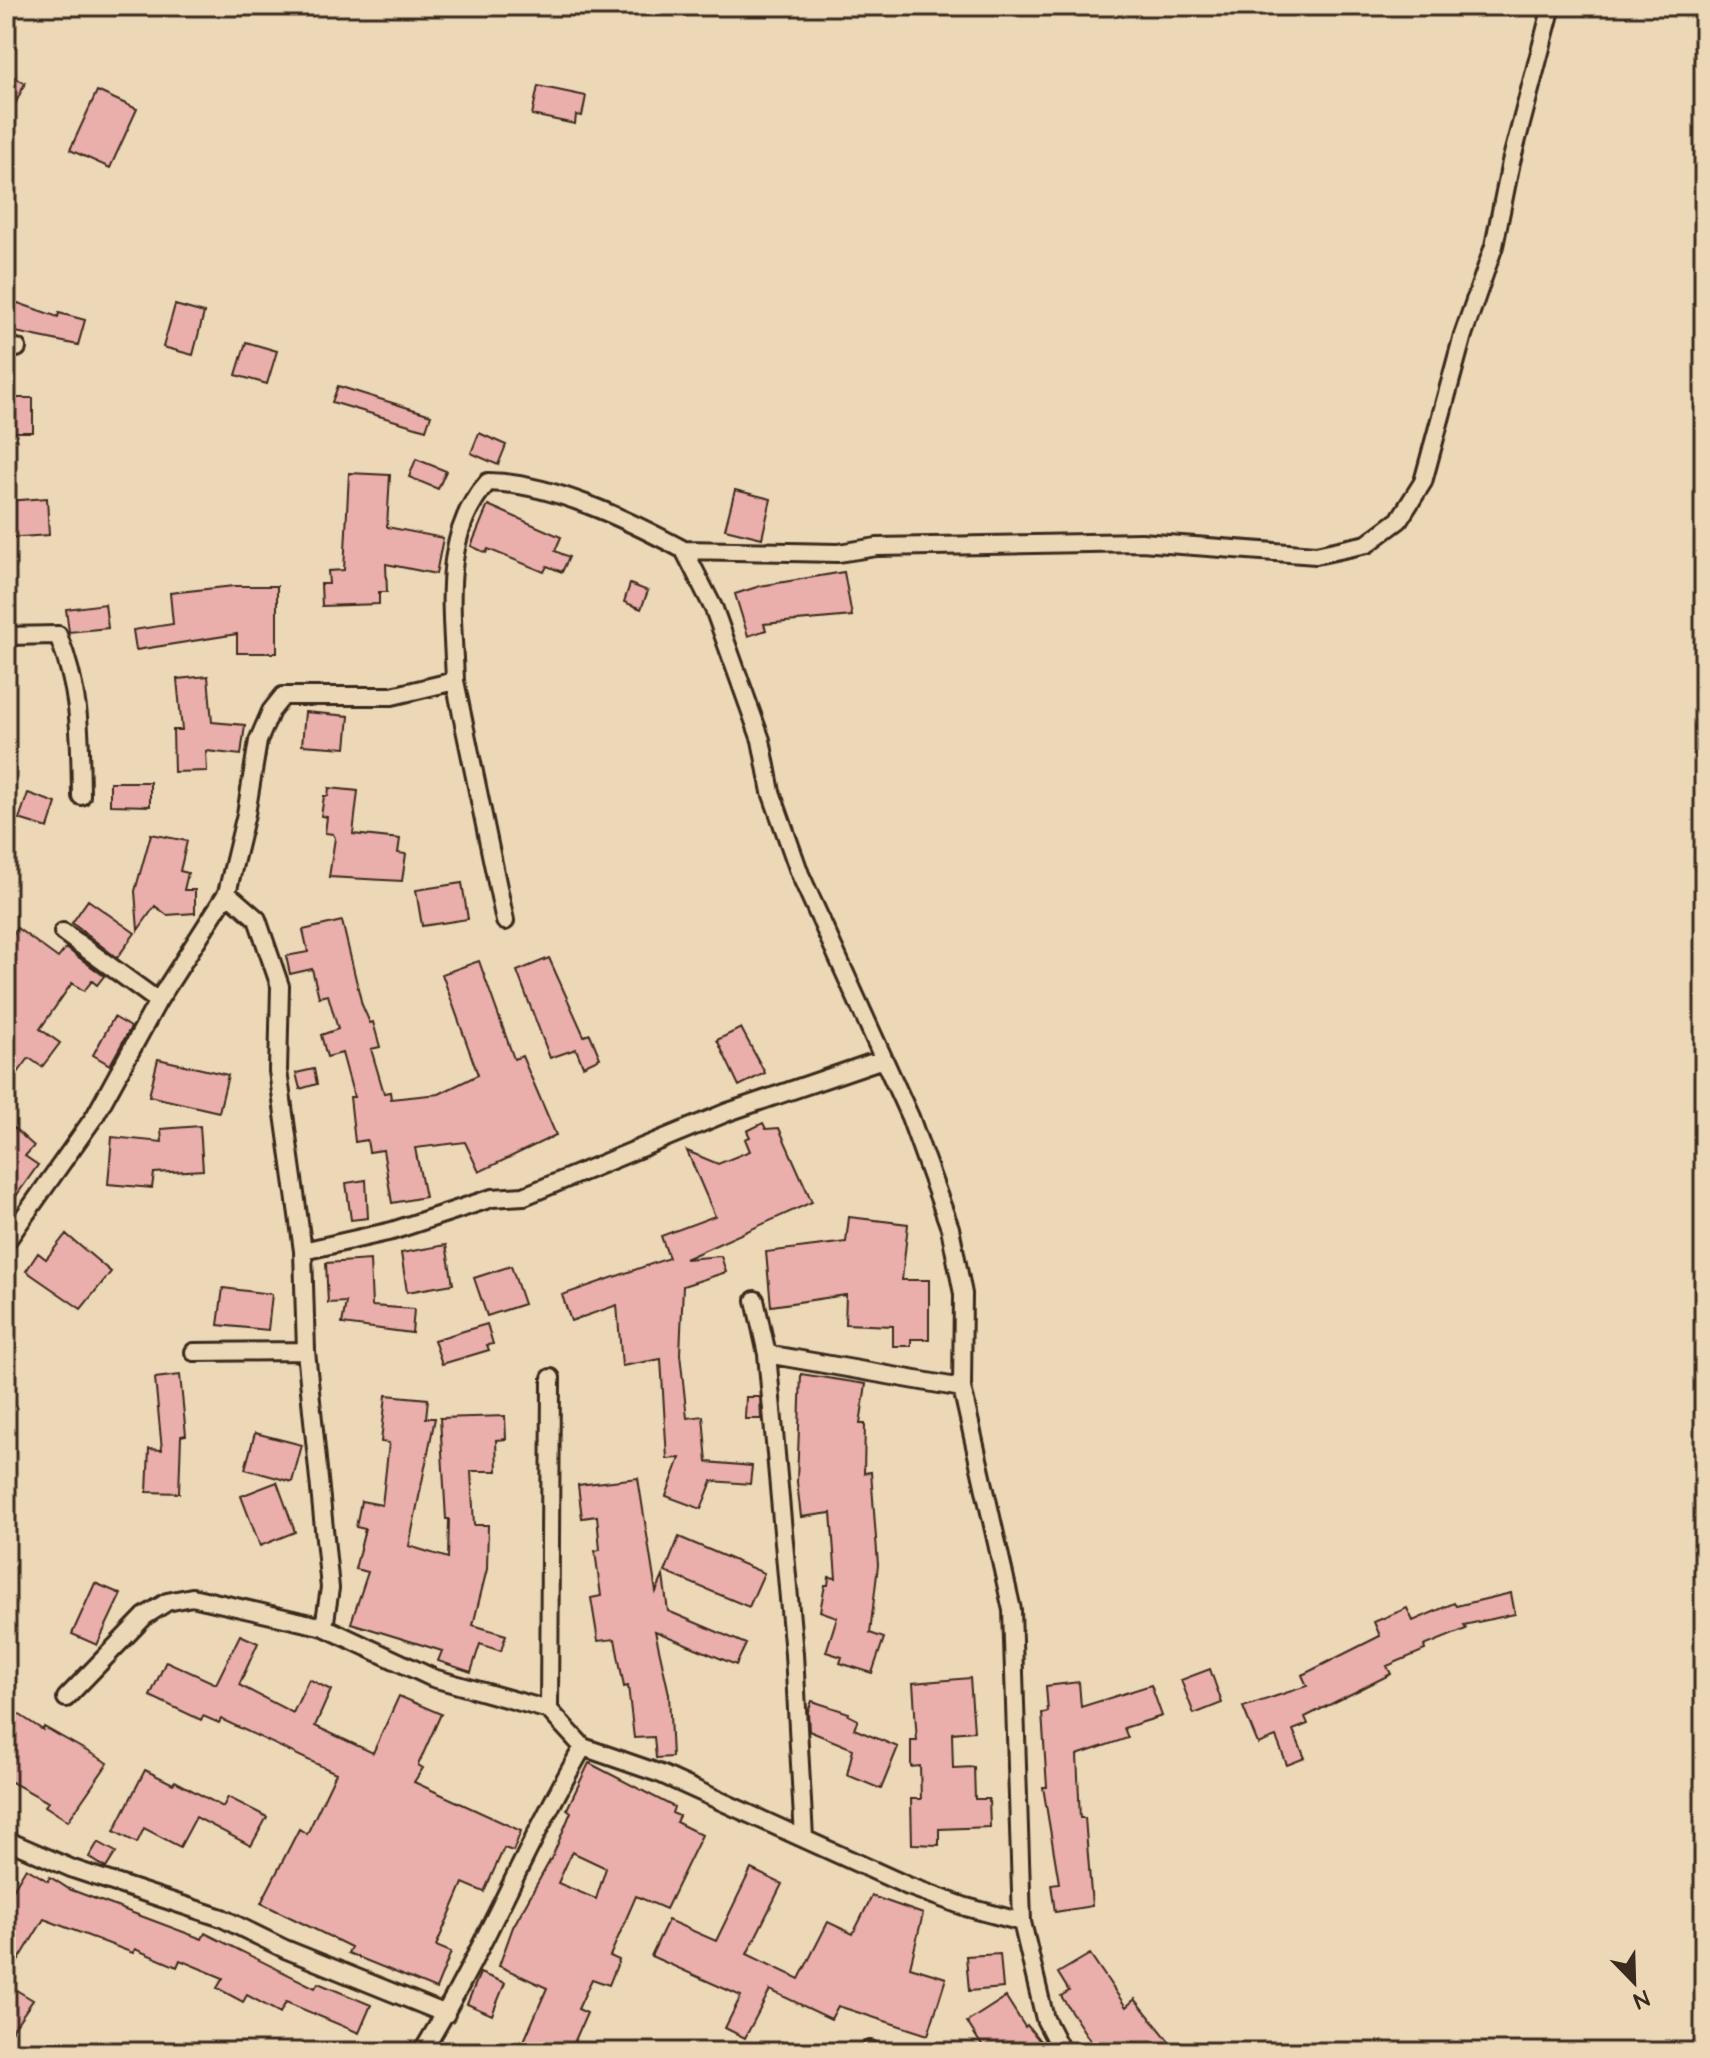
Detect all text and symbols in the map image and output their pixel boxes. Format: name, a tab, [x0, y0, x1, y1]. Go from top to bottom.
north arrow	[1594, 1942, 1674, 2022]
text: N	[1629, 1982, 1654, 2016]

